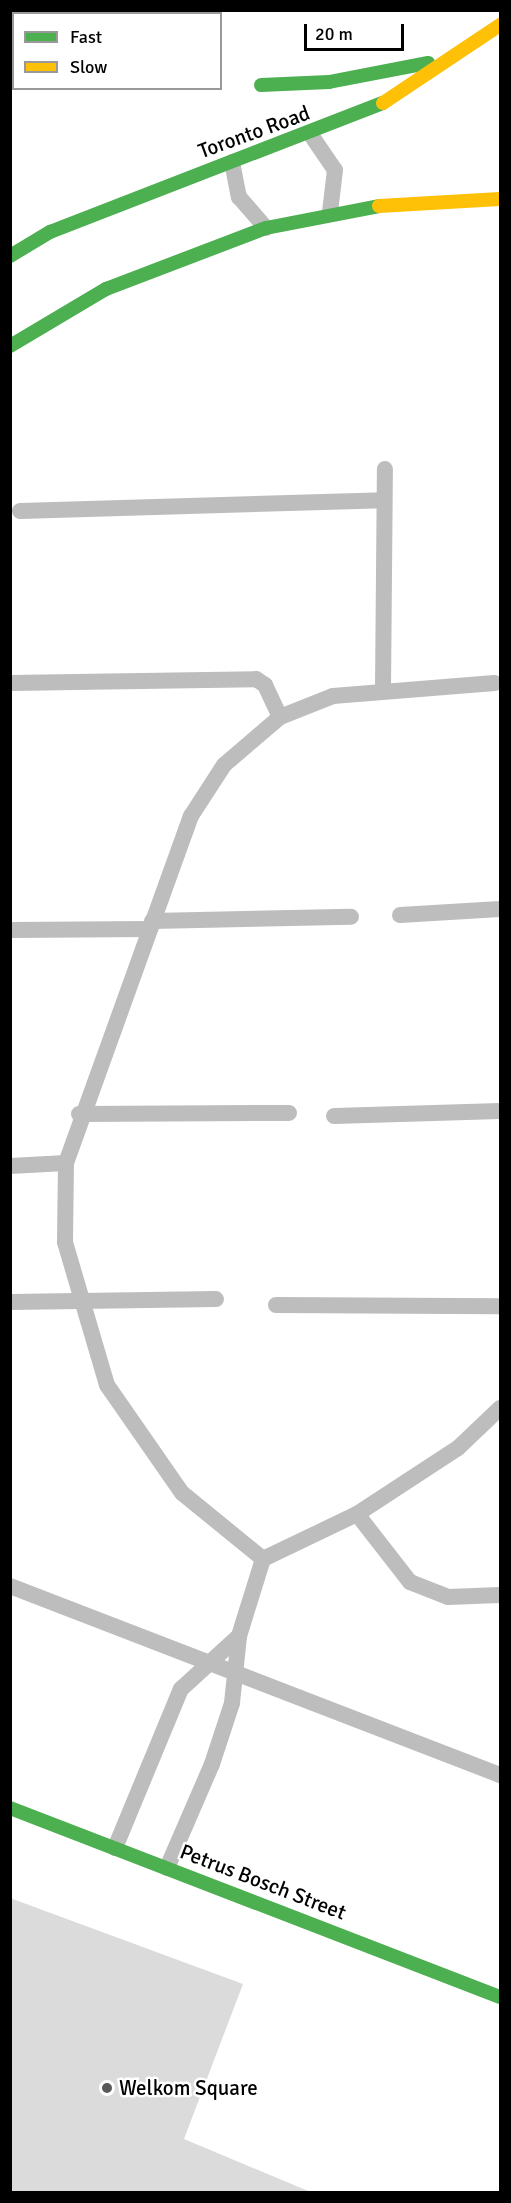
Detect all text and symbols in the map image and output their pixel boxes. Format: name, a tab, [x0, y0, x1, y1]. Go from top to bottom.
legend	[12, 12, 222, 90]
scale bar	[307, 12, 408, 50]
text: 20 m	[315, 23, 353, 45]
text: Fast	[70, 26, 102, 48]
text: Slow	[70, 56, 107, 78]
street label: Toronto Road	[195, 100, 313, 164]
street label: Petrus Bosch Street	[176, 1839, 350, 1925]
place label: Welkom Square	[119, 2075, 258, 2101]
marker: Welkom Square	[100, 2081, 114, 2095]

